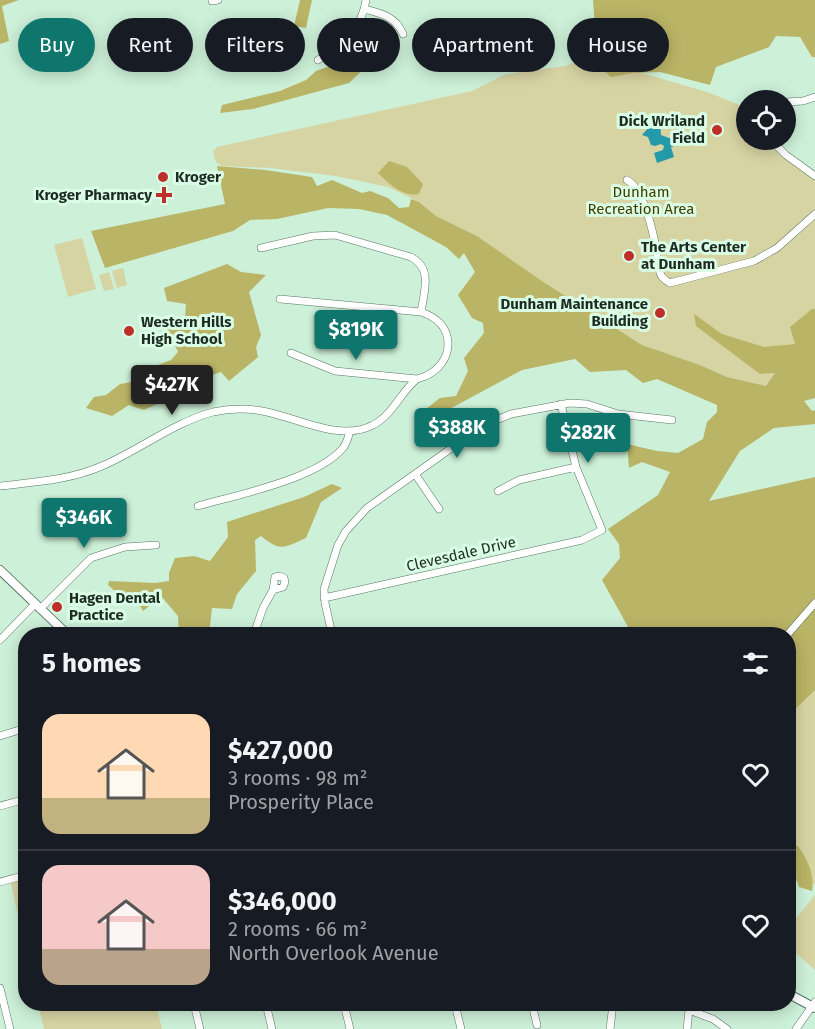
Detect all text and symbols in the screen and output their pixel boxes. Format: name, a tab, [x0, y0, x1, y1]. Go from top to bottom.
chip: Buy	[18, 18, 95, 72]
chip: Rent	[107, 18, 193, 72]
chip: Filters	[205, 18, 305, 72]
chip: New	[317, 18, 400, 72]
chip: Apartment	[412, 18, 555, 72]
chip: House	[567, 18, 669, 72]
map controls	[736, 90, 796, 150]
button: locate	[736, 90, 796, 150]
place label: Dick Wriland Field	[619, 112, 705, 147]
marker: Dick Wriland Field	[710, 123, 724, 137]
place label: Kroger	[175, 168, 222, 186]
marker: Kroger	[156, 170, 170, 184]
park label: Dunham Recreation Area	[587, 183, 695, 218]
place label: Kroger Pharmacy	[35, 186, 152, 204]
marker: Kroger Pharmacy	[157, 188, 171, 202]
place label: The Arts Center at Dunham	[641, 238, 747, 273]
marker: The Arts Center at Dunham	[622, 249, 636, 263]
place label: Dunham Maintenance Building	[501, 295, 649, 330]
marker: Dunham Maintenance Building	[653, 306, 667, 320]
pin: $819K	[314, 310, 398, 361]
place label: Western Hills High School	[141, 313, 231, 348]
text: $819K	[328, 317, 384, 341]
marker: Western Hills High School	[122, 324, 136, 338]
pin: $427K	[130, 365, 214, 416]
text: $427K	[145, 372, 199, 396]
pin: $388K	[415, 408, 499, 459]
pin: $282K	[546, 413, 630, 464]
text: $388K	[428, 415, 486, 439]
text: $282K	[560, 420, 616, 444]
pin: $346K	[42, 498, 126, 549]
text: $346K	[56, 505, 112, 529]
street label: Clevesdale Drive	[405, 533, 517, 575]
place label: Hagen Dental Practice	[69, 589, 161, 624]
marker: Hagen Dental Practice	[50, 600, 64, 614]
icon: filters	[739, 647, 772, 680]
text: 5 homes	[42, 648, 141, 679]
text: $427,000	[228, 735, 333, 766]
icon: home	[90, 738, 162, 810]
icon: heart	[739, 758, 772, 791]
text: 3 rooms · 98 m²	[228, 766, 368, 790]
text: Prosperity Place	[228, 790, 374, 814]
text: $346,000	[228, 886, 337, 917]
icon: home	[90, 889, 162, 961]
icon: heart	[739, 909, 772, 942]
text: 2 rooms · 66 m²	[228, 917, 367, 941]
text: North Overlook Avenue	[228, 941, 439, 965]

